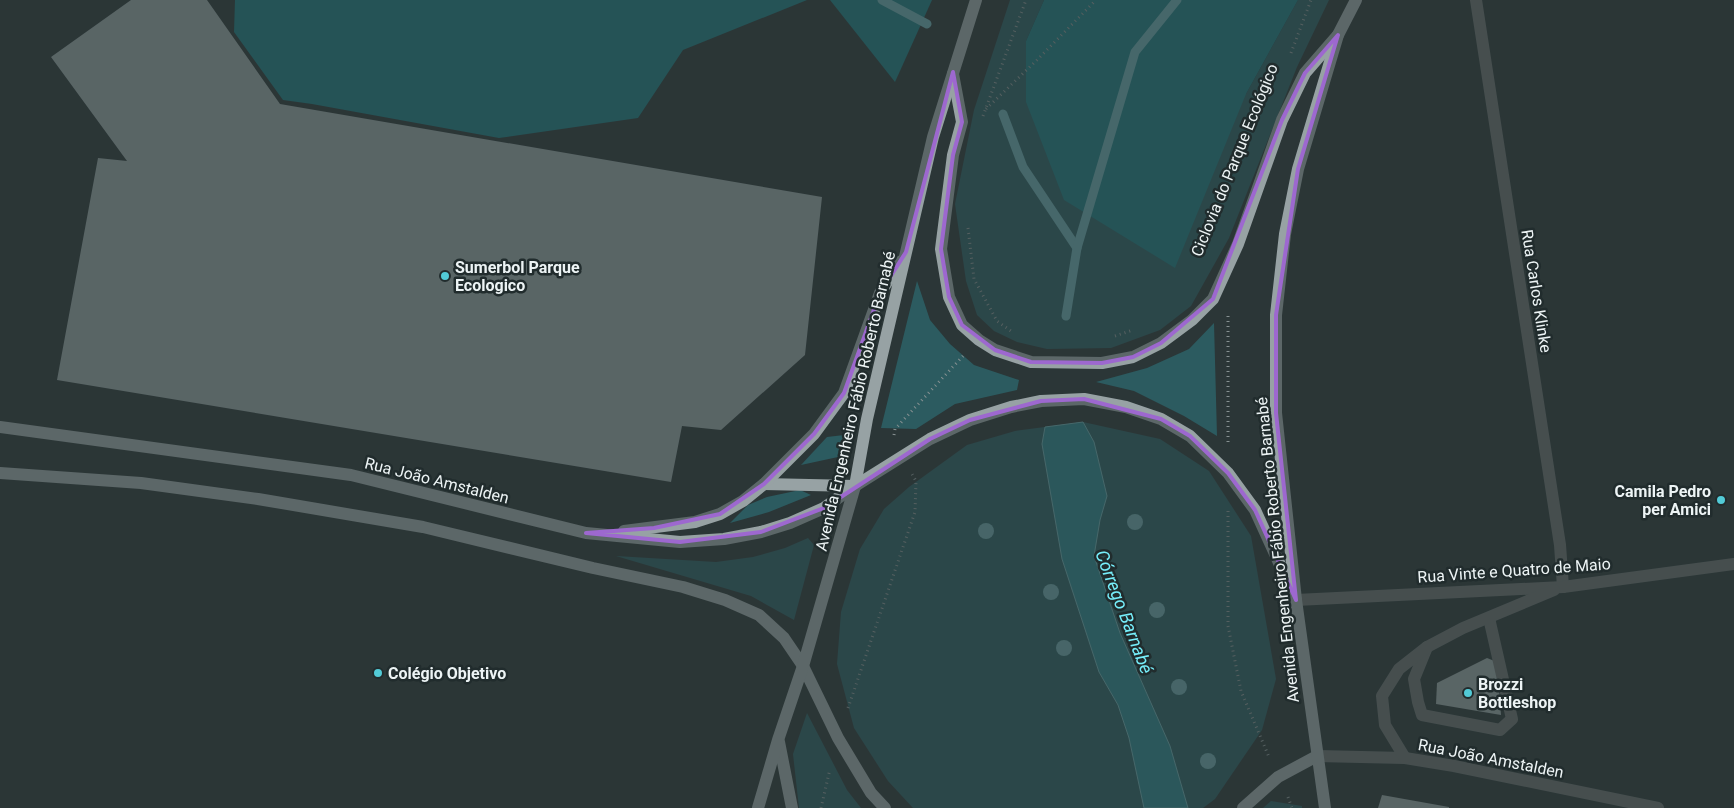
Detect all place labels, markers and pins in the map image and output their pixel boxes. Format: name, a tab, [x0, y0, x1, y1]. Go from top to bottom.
place label: Sumerbol Parque Ecologico	[455, 258, 580, 295]
marker: Sumerbol Parque Ecologico	[439, 270, 451, 282]
place label: Camila Pedro per Amici	[1615, 482, 1711, 519]
marker: Camila Pedro per Amici	[1715, 494, 1727, 506]
place label: Colégio Objetivo	[388, 664, 506, 683]
marker: Colégio Objetivo	[372, 667, 384, 679]
place label: Brozzi Bottleshop	[1478, 675, 1556, 712]
marker: Brozzi Bottleshop	[1462, 687, 1474, 699]

